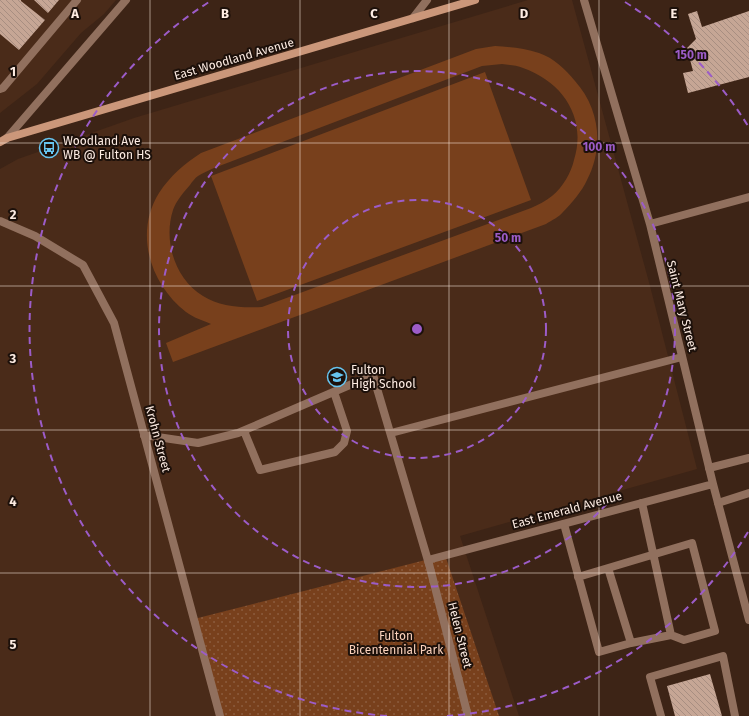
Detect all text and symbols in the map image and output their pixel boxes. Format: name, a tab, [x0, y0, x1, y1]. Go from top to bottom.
text: A	[70, 6, 79, 21]
text: B	[221, 6, 229, 21]
text: C	[370, 6, 378, 21]
text: D	[520, 6, 529, 21]
text: E	[671, 6, 678, 21]
street label: East Woodland Avenue	[172, 35, 296, 83]
text: 150 m	[675, 48, 707, 62]
text: 1	[10, 64, 16, 79]
place label: Woodland Ave WB @ Fulton HS	[63, 134, 151, 162]
bus stop icon: Woodland Ave WB @ Fulton HS	[38, 137, 60, 159]
text: 100 m	[583, 140, 615, 154]
text: 2	[10, 207, 17, 222]
text: 50 m	[495, 231, 521, 245]
street label: Saint Mary Street	[664, 259, 700, 354]
centre of rings	[410, 322, 424, 336]
text: 3	[9, 351, 17, 366]
place label: Fulton High School	[351, 363, 416, 391]
school or university icon: Fulton High School	[326, 366, 348, 388]
street label: Krohn Street	[142, 404, 174, 474]
street label: East Emerald Avenue	[511, 489, 623, 531]
text: 4	[9, 494, 17, 509]
street label: Helen Street	[445, 601, 475, 670]
park label: Fulton Bicentennial Park	[349, 629, 444, 657]
text: 5	[10, 637, 17, 652]

